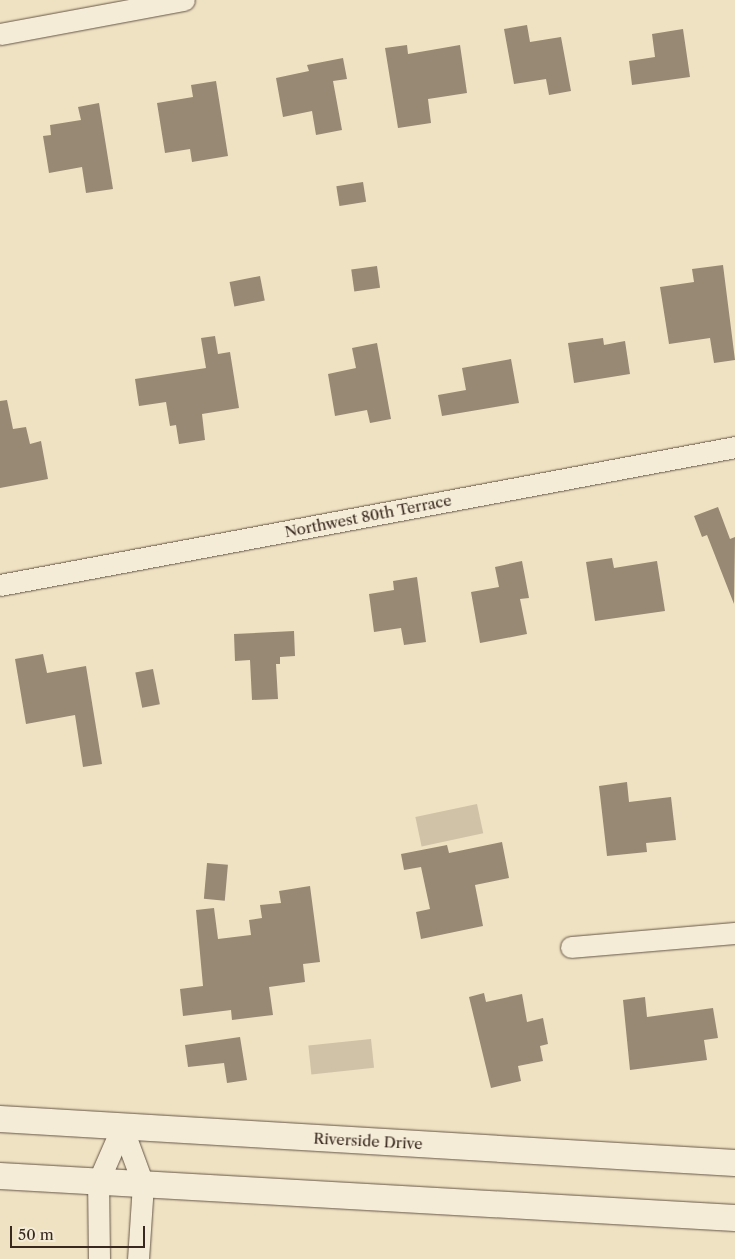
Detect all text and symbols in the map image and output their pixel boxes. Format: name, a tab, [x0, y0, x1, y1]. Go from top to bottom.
street label: Northwest 80th Terrace	[283, 491, 453, 541]
street label: Riverside Drive	[313, 1129, 423, 1153]
scale bar	[12, 1216, 148, 1248]
text: 50 m	[18, 1225, 54, 1244]

